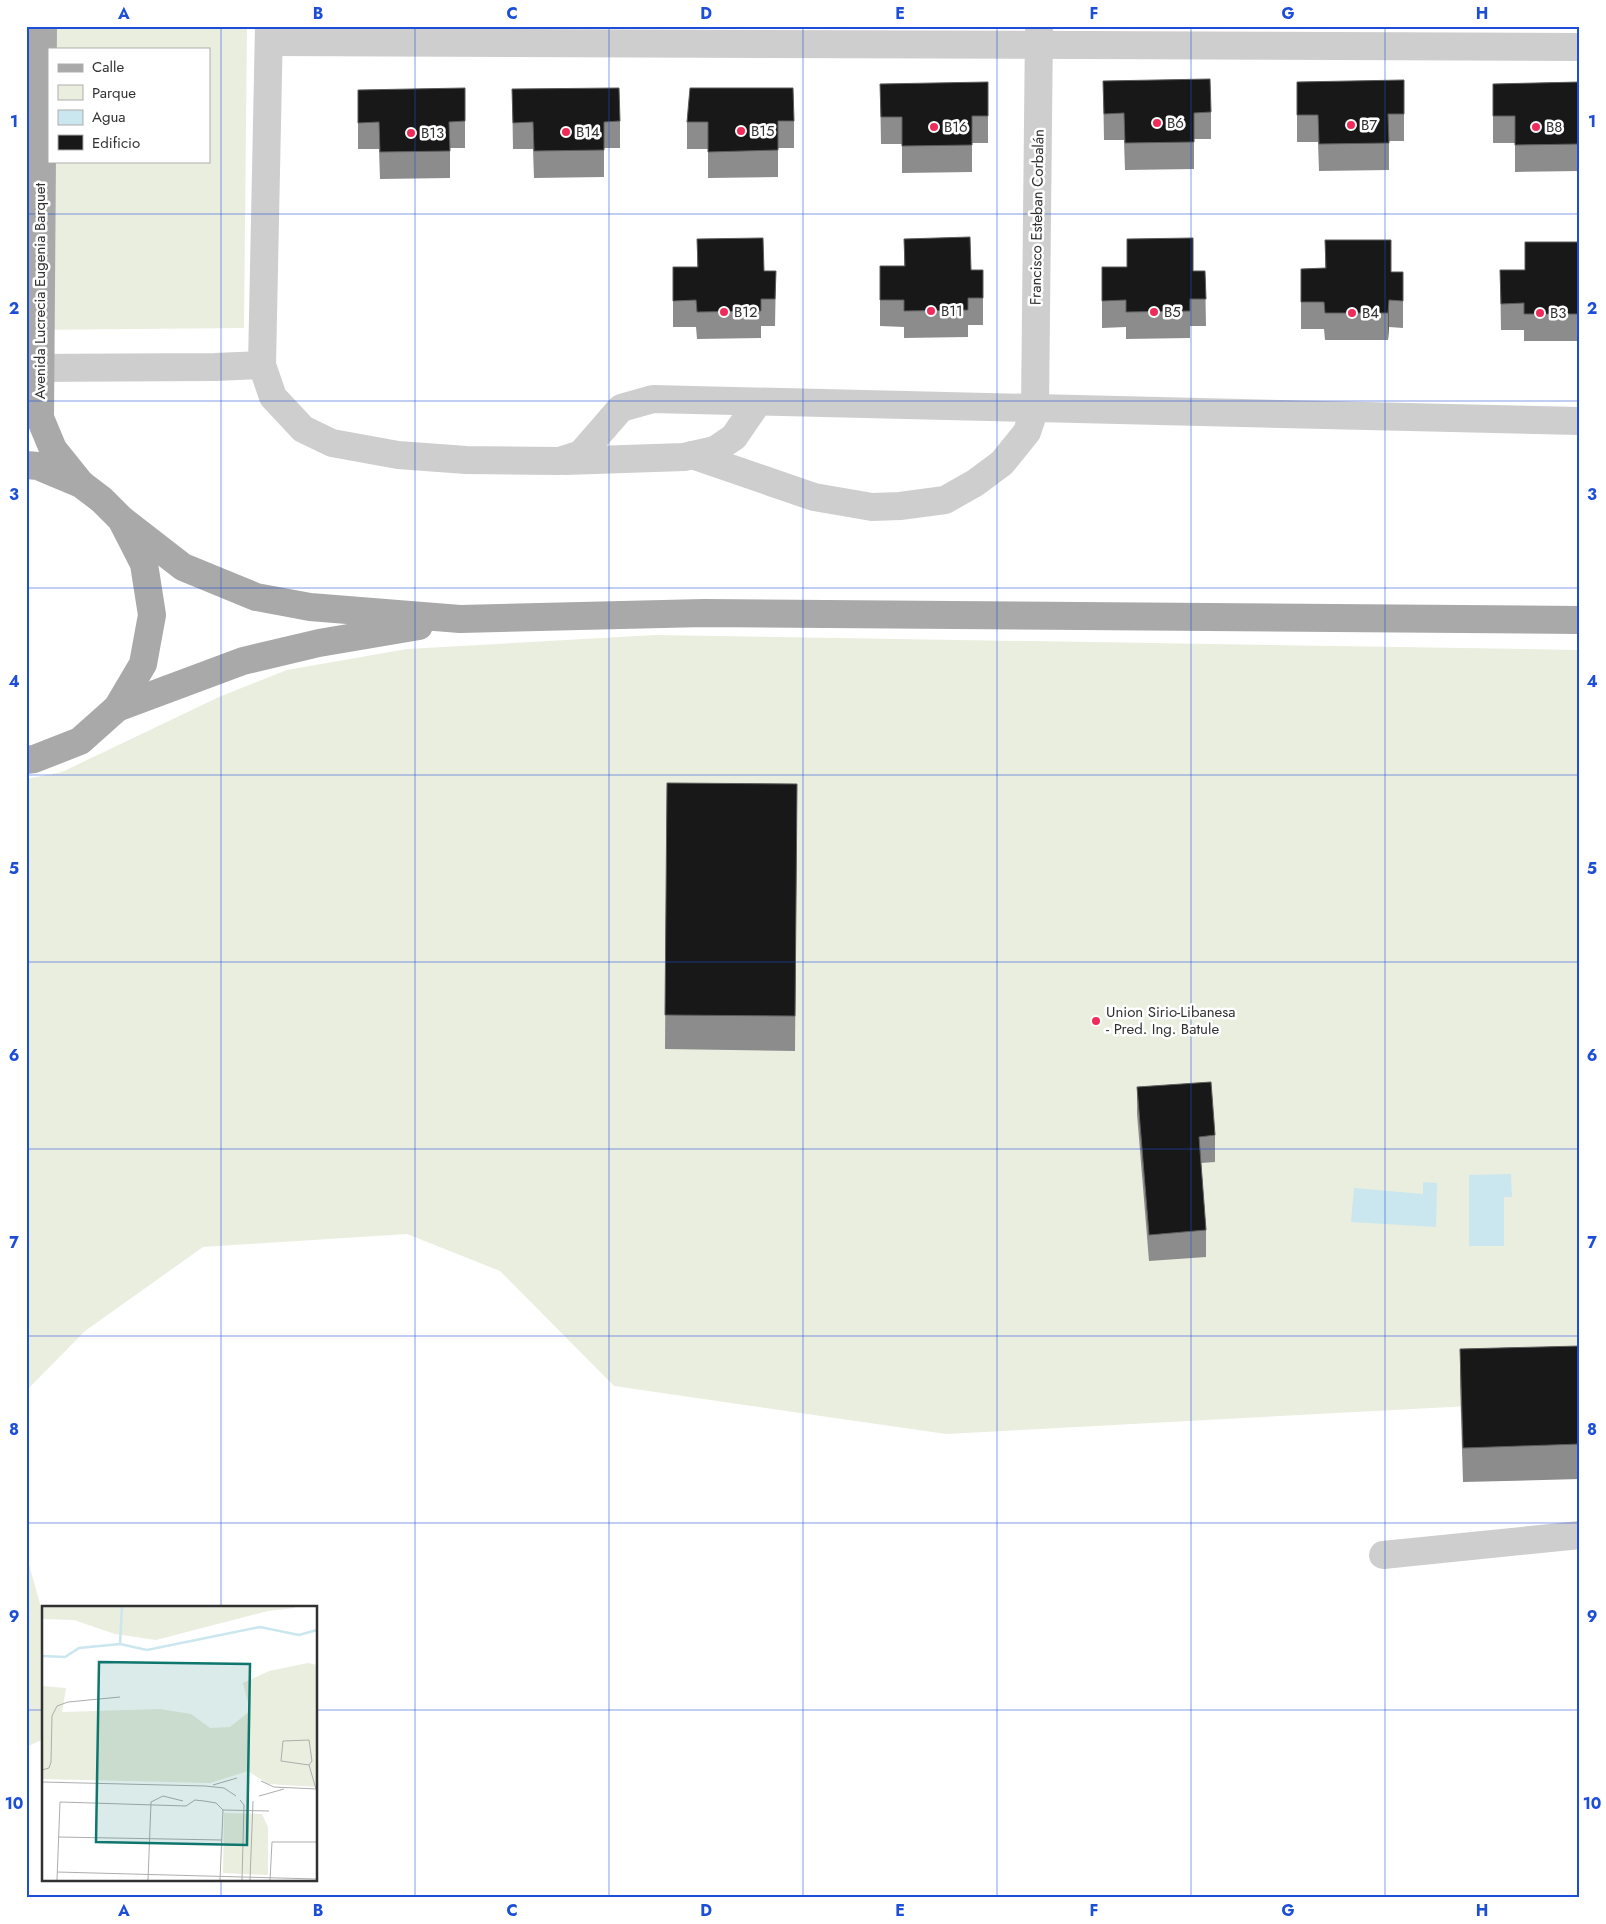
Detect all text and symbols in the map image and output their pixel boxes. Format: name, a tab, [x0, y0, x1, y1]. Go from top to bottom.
text: A	[117, 2, 130, 25]
text: B	[313, 2, 323, 25]
text: C	[506, 2, 518, 25]
text: D	[700, 2, 712, 25]
text: E	[895, 2, 905, 25]
text: F	[1090, 2, 1098, 25]
text: G	[1281, 2, 1295, 25]
text: H	[1476, 2, 1488, 25]
legend	[48, 48, 210, 162]
text: Calle	[92, 56, 124, 78]
text: Parque	[92, 82, 136, 104]
text: Agua	[92, 106, 126, 128]
text: 1	[10, 110, 18, 133]
text: 1	[1588, 110, 1596, 133]
place label: B6	[1167, 112, 1184, 134]
place label: B7	[1361, 114, 1377, 136]
place label: B16	[944, 116, 968, 138]
place label: B8	[1546, 116, 1563, 138]
marker: B6	[1151, 117, 1163, 129]
marker: B7	[1345, 119, 1357, 131]
place label: B15	[751, 120, 775, 142]
place label: B14	[576, 121, 600, 143]
marker: B16	[928, 121, 940, 133]
marker: B8	[1530, 121, 1542, 133]
place label: B13	[421, 122, 444, 144]
marker: B15	[735, 125, 747, 137]
marker: B14	[560, 126, 572, 138]
marker: B13	[405, 127, 417, 139]
street label: Francisco Esteban Corbalán	[1024, 129, 1050, 305]
text: Edificio	[92, 132, 140, 154]
street label: Avenida Lucrecia Eugenia Barquet	[29, 182, 51, 399]
text: 2	[9, 297, 19, 320]
text: 2	[1587, 297, 1597, 320]
place label: B11	[941, 300, 963, 322]
place label: B12	[734, 301, 758, 323]
place label: B5	[1164, 301, 1181, 323]
place label: B4	[1362, 302, 1379, 324]
place label: B3	[1550, 302, 1567, 324]
marker: B11	[925, 305, 937, 317]
marker: B12	[718, 306, 730, 318]
marker: B5	[1148, 306, 1160, 318]
marker: B4	[1346, 307, 1358, 319]
marker: B3	[1534, 307, 1546, 319]
text: 3	[9, 483, 19, 506]
text: 3	[1587, 483, 1597, 506]
text: 4	[8, 670, 20, 693]
text: 4	[1586, 670, 1598, 693]
text: 5	[9, 857, 19, 880]
text: 5	[1587, 857, 1597, 880]
place label: Union Sirio-Libanesa - Pred. Ing. Batule	[1106, 1001, 1236, 1040]
marker: Union Sirio-Libanesa - Pred. Ing. Batule	[1090, 1015, 1102, 1027]
text: 6	[9, 1044, 19, 1067]
text: 6	[1587, 1044, 1597, 1067]
text: 7	[9, 1231, 19, 1254]
text: 7	[1587, 1231, 1597, 1254]
text: 8	[9, 1418, 19, 1441]
text: 8	[1587, 1418, 1597, 1441]
text: 9	[9, 1605, 19, 1628]
text: 9	[1587, 1605, 1597, 1628]
inset map	[42, 1606, 318, 1882]
text: 10	[5, 1792, 23, 1815]
text: 10	[1583, 1792, 1601, 1815]
text: A	[117, 1899, 130, 1922]
text: B	[313, 1899, 323, 1922]
text: C	[506, 1899, 518, 1922]
text: D	[700, 1899, 712, 1922]
text: E	[895, 1899, 905, 1922]
text: F	[1090, 1899, 1098, 1922]
text: G	[1281, 1899, 1295, 1922]
text: H	[1476, 1899, 1488, 1922]

